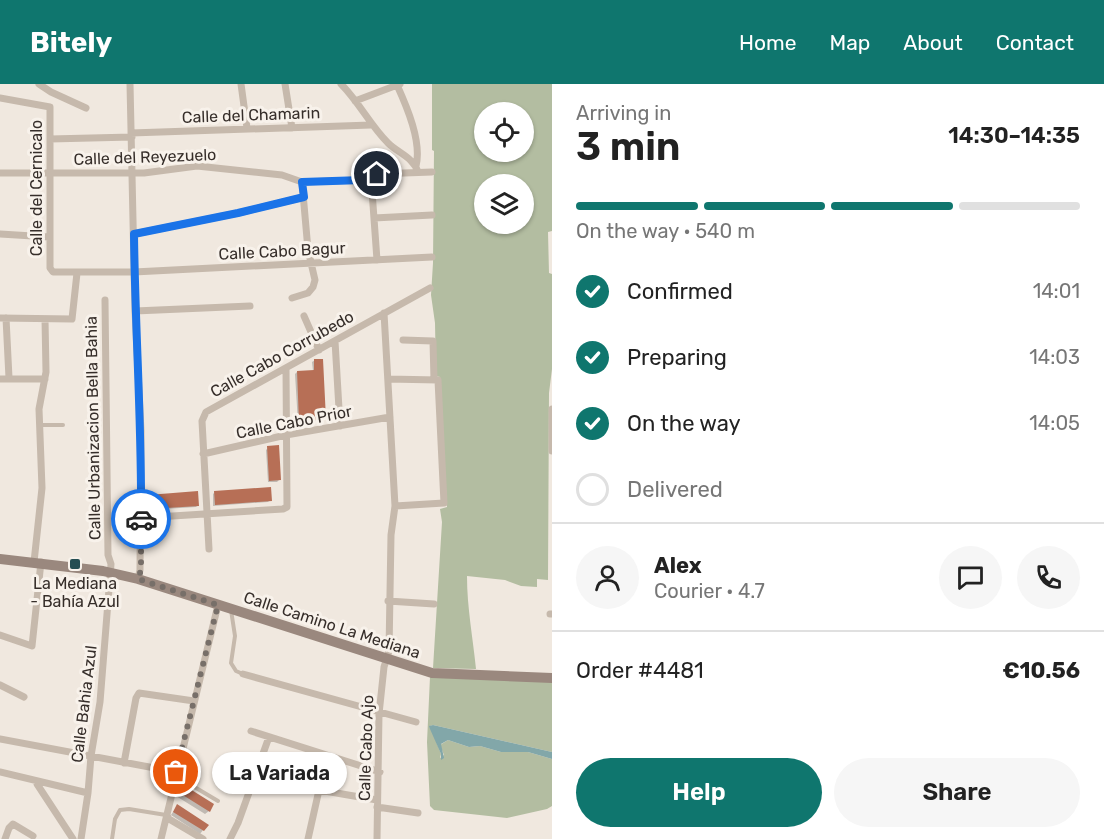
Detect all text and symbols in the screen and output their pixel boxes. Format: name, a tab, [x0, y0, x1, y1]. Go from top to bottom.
text: Bitely	[30, 26, 112, 59]
text: Home	[739, 30, 796, 55]
text: Map	[829, 30, 870, 55]
text: About	[903, 30, 963, 55]
text: Contact	[996, 30, 1074, 55]
text: Arriving in	[576, 101, 671, 125]
map controls	[474, 102, 534, 234]
button: locate	[474, 102, 534, 162]
street label: Calle del Chamarin	[182, 103, 320, 127]
street label: Calle del Cernicalo	[27, 120, 46, 256]
text: 14:30–14:35	[948, 122, 1080, 149]
text: 3 min	[576, 124, 681, 170]
street label: Calle del Reyezuelo	[73, 145, 217, 169]
pin	[351, 148, 402, 199]
icon: home	[360, 157, 393, 190]
button: layers	[474, 174, 534, 234]
text: On the way · 540 m	[576, 219, 755, 243]
street label: Calle Cabo Bagur	[218, 238, 346, 264]
icon: check	[576, 275, 609, 308]
text: Confirmed	[627, 278, 733, 305]
text: 14:01	[1033, 279, 1080, 303]
street label: Calle Cabo Corrubedo	[207, 307, 357, 401]
street label: Calle Urbanizacion Bella Bahia	[82, 316, 104, 540]
icon: check	[576, 341, 609, 374]
text: Preparing	[627, 344, 727, 371]
text: 14:03	[1029, 345, 1080, 369]
street label: Calle Cabo Prior	[234, 401, 354, 443]
icon: check	[576, 407, 609, 440]
text: On the way	[627, 410, 741, 437]
text: 14:05	[1029, 411, 1080, 435]
text: Delivered	[627, 476, 723, 503]
courier	[111, 489, 171, 549]
icon: car	[125, 503, 158, 536]
button: person	[576, 546, 639, 609]
button: chat	[939, 546, 1002, 609]
button: phone	[1017, 546, 1080, 609]
text: Alex	[654, 552, 702, 579]
marker: La Mediana - Bahía Azul	[68, 557, 82, 571]
place label: La Mediana - Bahía Azul	[30, 574, 120, 611]
text: Courier · 4.7	[654, 579, 765, 603]
street label: Calle Camino La Mediana	[241, 587, 423, 663]
street label: Calle Bahia Azul	[67, 644, 101, 764]
text: Order #4481	[576, 657, 704, 684]
text: €10.56	[1002, 657, 1080, 684]
street label: Calle Cabo Ajo	[355, 695, 377, 801]
pin	[150, 746, 201, 797]
callout: La Variada	[212, 751, 347, 793]
icon: bag	[159, 755, 192, 788]
button: Help	[576, 758, 822, 827]
button: Share	[834, 758, 1080, 827]
text: La Variada	[229, 761, 330, 785]

